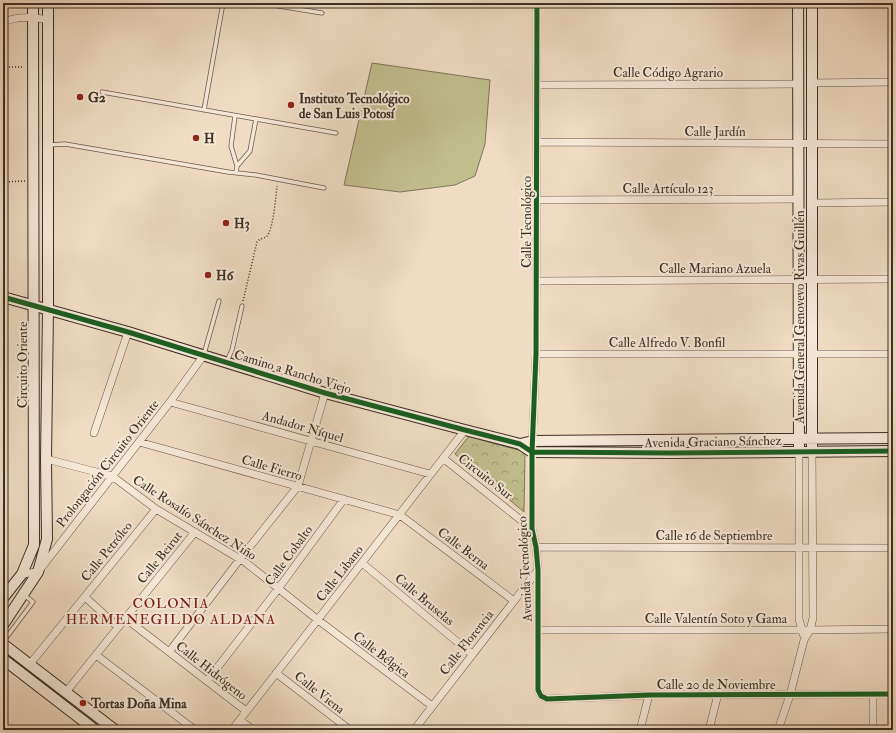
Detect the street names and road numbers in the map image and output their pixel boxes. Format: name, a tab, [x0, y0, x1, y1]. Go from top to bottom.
street label: Calle Código Agrario	[613, 65, 723, 81]
street label: Calle Jardín	[684, 124, 746, 140]
street label: Calle Tecnológico	[519, 176, 535, 268]
street label: Calle Artículo 123	[623, 181, 713, 197]
street label: Avenida General Genovevo Rivas Guillén	[792, 210, 808, 425]
street label: Calle Mariano Azuela	[659, 261, 772, 277]
street label: Circuito Oriente	[15, 321, 31, 408]
street label: Calle Alfredo V. Bonfil	[609, 335, 726, 351]
street label: Camino a Rancho Viejo	[232, 347, 353, 397]
street label: Prolongación Circuito Oriente	[53, 396, 163, 531]
street label: Andador Níquel	[259, 407, 346, 446]
street label: Avenida Graciano Sánchez	[643, 433, 782, 451]
street label: Circuito Sur	[455, 450, 516, 503]
street label: Calle Fierro	[240, 452, 304, 484]
street label: Calle Rosalío Sánchez Niño	[130, 472, 259, 564]
street label: Avenida Tecnológico	[514, 516, 536, 623]
street label: Calle Petróleo	[78, 518, 136, 585]
street label: Calle Cobalto	[262, 522, 316, 589]
street label: Calle Berna	[434, 524, 493, 574]
street label: Calle Beirut	[134, 528, 186, 587]
street label: Calle 16 de Septiembre	[656, 528, 773, 545]
street label: Calle Libano	[313, 542, 367, 605]
street label: Calle Bruselas	[391, 570, 458, 630]
street label: Calle Florencia	[436, 606, 498, 678]
street label: Calle Valentín Soto y Gama	[645, 611, 788, 628]
street label: Calle Bélgica	[350, 628, 414, 682]
street label: Calle Hidrógeno	[173, 638, 250, 704]
street label: Calle Viena	[291, 668, 348, 718]
street label: Calle 20 de Noviembre	[657, 677, 776, 693]

